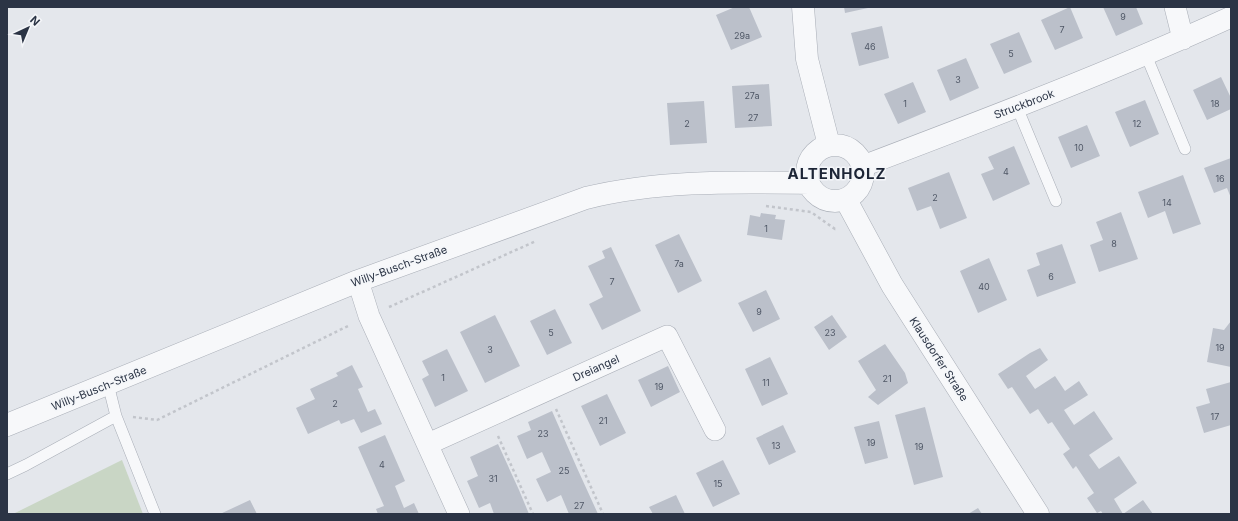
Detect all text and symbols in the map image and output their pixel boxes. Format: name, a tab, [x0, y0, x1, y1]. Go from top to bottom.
north arrow	[8, 8, 48, 48]
house number: 9	[1120, 11, 1126, 22]
text: N	[27, 13, 43, 29]
house number: 7	[1059, 24, 1065, 35]
house number: 29a	[734, 30, 750, 41]
house number: 46	[864, 41, 876, 52]
house number: 5	[1008, 48, 1014, 59]
house number: 3	[955, 74, 961, 85]
street label: Struckbrook	[992, 86, 1056, 122]
house number: 27a	[744, 90, 760, 101]
house number: 1	[903, 98, 907, 109]
house number: 18	[1210, 98, 1220, 109]
house number: 27	[748, 112, 758, 123]
house number: 2	[684, 118, 690, 129]
house number: 12	[1132, 118, 1142, 129]
house number: 10	[1074, 142, 1084, 153]
district label: ALTENHOLZ	[787, 164, 887, 183]
house number: 4	[1003, 166, 1009, 177]
house number: 16	[1215, 173, 1225, 184]
house number: 2	[932, 192, 938, 203]
house number: 14	[1162, 197, 1172, 208]
house number: 1	[764, 223, 768, 234]
house number: 8	[1111, 238, 1117, 249]
street label: Willy-Busch-Straße	[349, 242, 449, 290]
house number: 7a	[674, 258, 684, 269]
house number: 6	[1048, 271, 1054, 282]
house number: 7	[609, 276, 615, 287]
house number: 40	[978, 281, 990, 292]
house number: 9	[756, 306, 762, 317]
street label: Klausdorfer Straße	[907, 314, 971, 404]
house number: 5	[548, 327, 554, 338]
house number: 23	[824, 327, 836, 338]
house number: 19	[1215, 342, 1225, 353]
house number: 3	[487, 344, 493, 355]
street label: Dreiangel	[571, 352, 621, 384]
street label: Willy-Busch-Straße	[49, 363, 149, 413]
house number: 1	[441, 372, 445, 383]
house number: 21	[882, 373, 892, 384]
house number: 11	[762, 377, 770, 388]
house number: 19	[654, 381, 664, 392]
house number: 2	[332, 398, 338, 409]
house number: 17	[1211, 411, 1219, 422]
house number: 21	[598, 415, 608, 426]
house number: 23	[537, 428, 549, 439]
house number: 19	[866, 437, 876, 448]
house number: 13	[771, 440, 781, 451]
house number: 19	[914, 441, 924, 452]
house number: 4	[379, 459, 385, 470]
house number: 25	[559, 465, 569, 476]
house number: 31	[488, 473, 498, 484]
house number: 15	[713, 478, 723, 489]
house number: 27	[574, 500, 584, 511]

